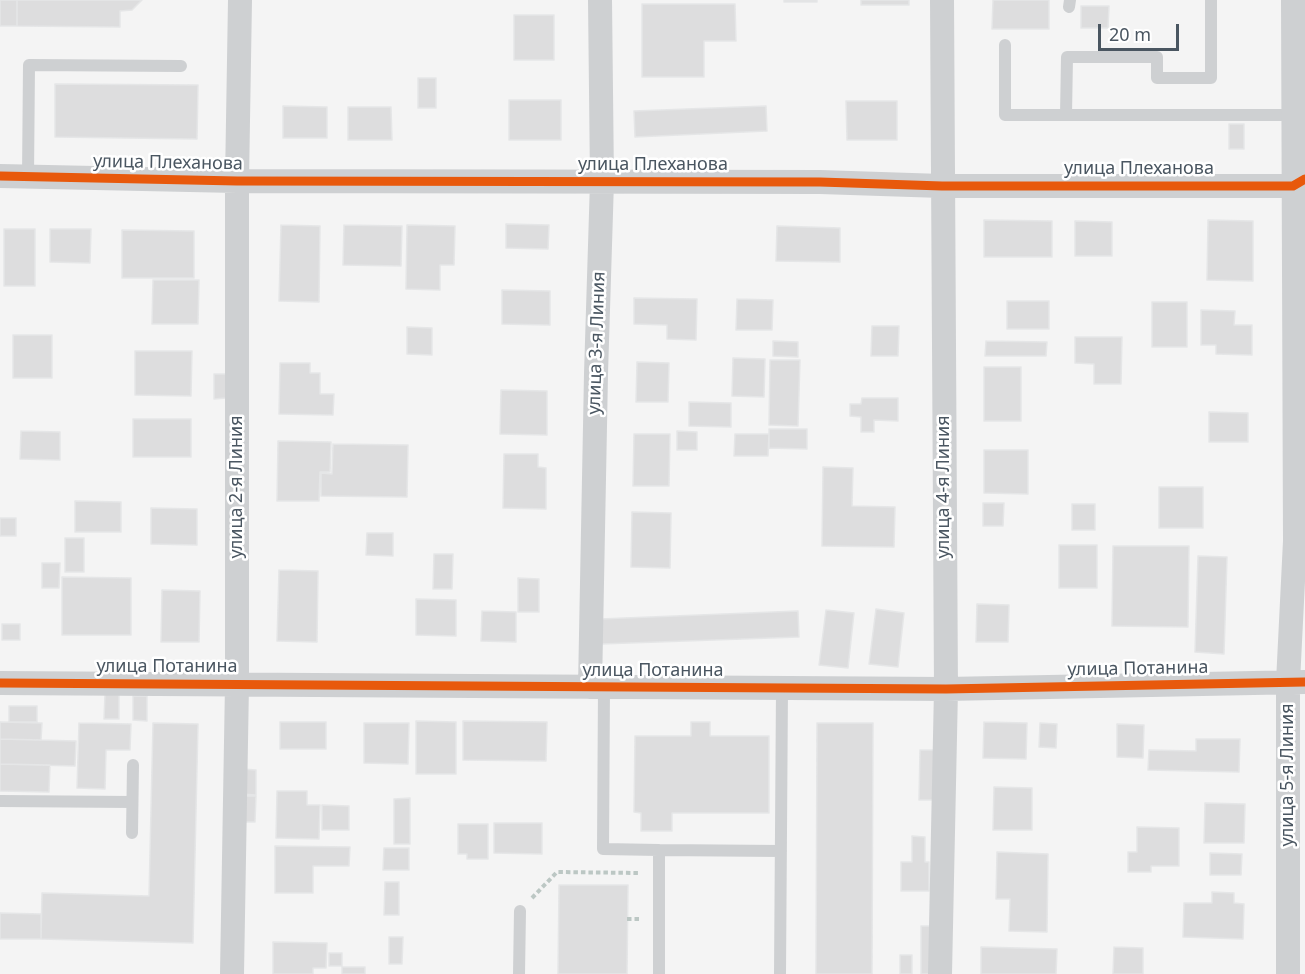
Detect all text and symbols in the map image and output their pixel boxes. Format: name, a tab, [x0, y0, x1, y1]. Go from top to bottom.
scale bar	[1101, 12, 1182, 50]
text: 20 m	[1109, 22, 1151, 46]
street label: улица Плеханова	[93, 151, 243, 175]
street label: улица Плеханова	[578, 154, 728, 176]
street label: улица Плеханова	[1064, 158, 1214, 180]
street label: улица 3-я Линия	[584, 271, 610, 415]
street label: улица 2-я Линия	[226, 415, 248, 559]
street label: улица 4-я Линия	[933, 415, 955, 559]
street label: улица Потанина	[96, 656, 238, 678]
street label: улица Потанина	[1067, 657, 1209, 681]
street label: улица Потанина	[582, 660, 724, 682]
street label: улица 5-я Линия	[1277, 703, 1299, 847]

